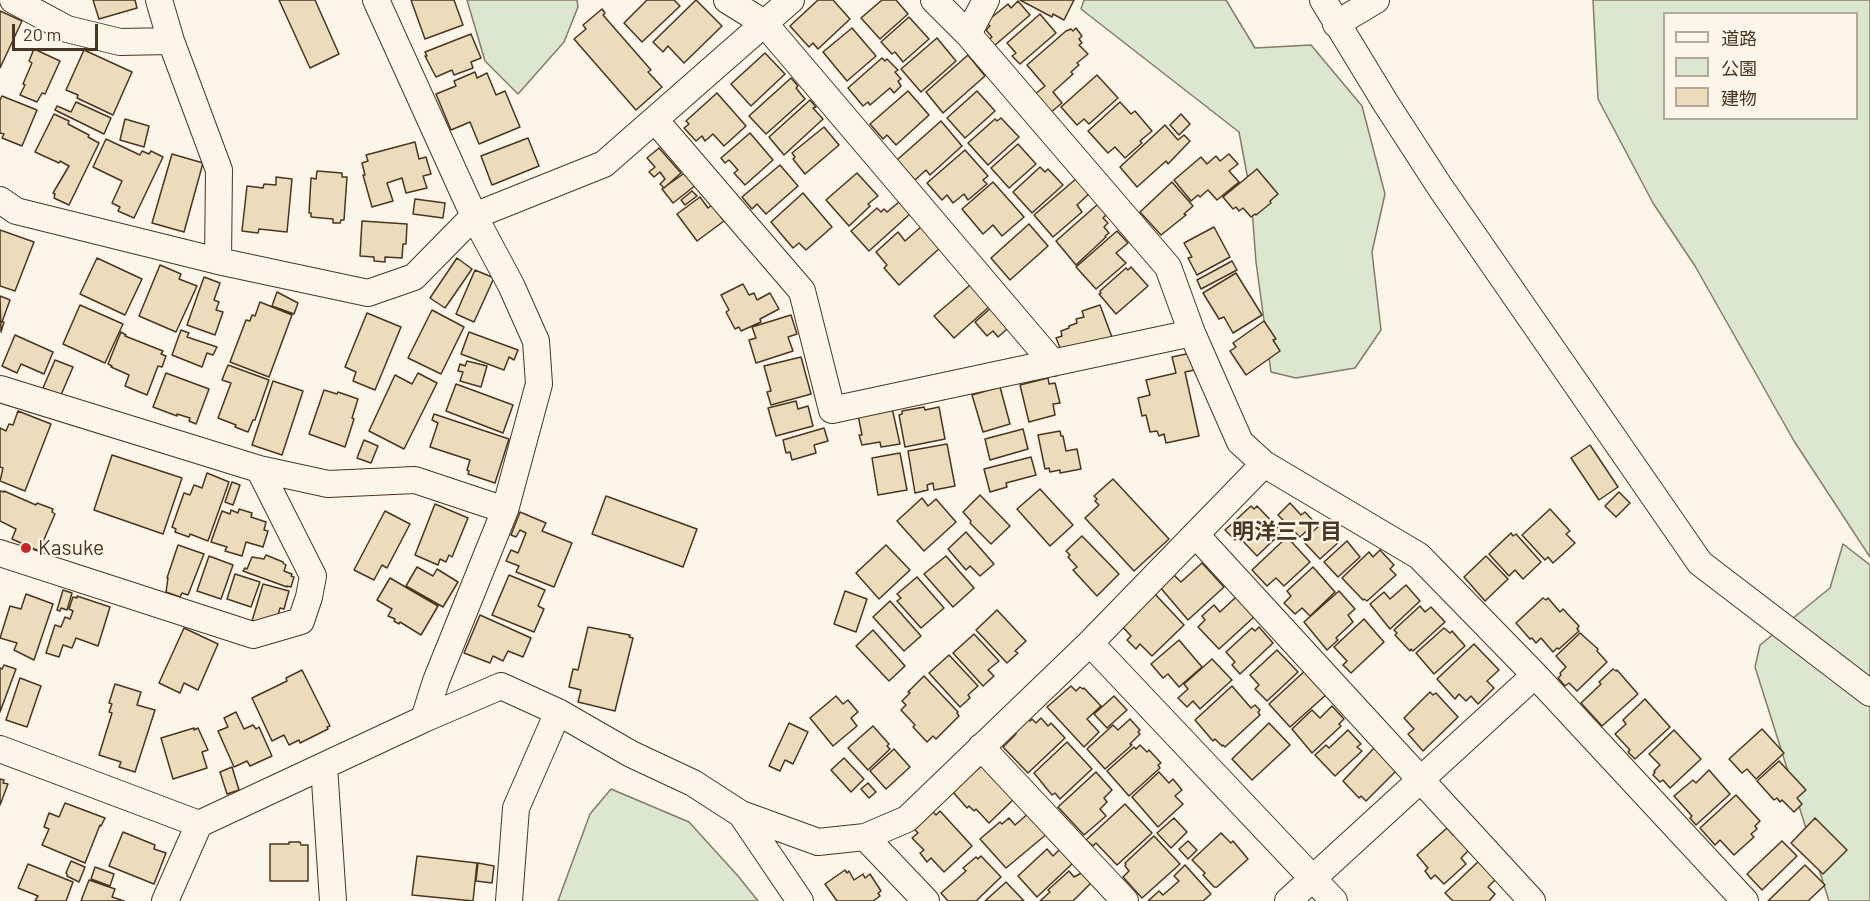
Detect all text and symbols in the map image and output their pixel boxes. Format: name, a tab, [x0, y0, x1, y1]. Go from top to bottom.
scale bar	[15, 12, 100, 50]
legend	[1663, 12, 1858, 120]
text: 20 m	[23, 23, 61, 45]
text: 道路	[1721, 27, 1757, 49]
text: 公園	[1721, 57, 1757, 79]
text: 建物	[1721, 87, 1757, 109]
district label: 明洋三丁目	[1232, 519, 1342, 545]
place label: Kasuke	[38, 535, 104, 561]
marker: Kasuke	[19, 541, 33, 555]

